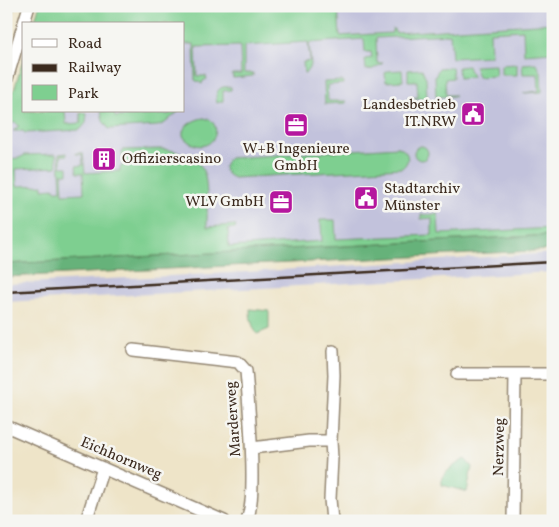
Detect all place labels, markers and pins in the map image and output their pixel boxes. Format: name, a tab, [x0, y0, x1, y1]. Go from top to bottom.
place label: Landesbetrieb IT.NRW	[362, 95, 456, 133]
public building icon: Landesbetrieb IT.NRW	[460, 101, 486, 127]
office icon: W+B Ingenieure GmbH	[283, 112, 309, 138]
place label: W+B Ingenieure GmbH	[242, 139, 350, 177]
building icon: Offizierscasino	[91, 146, 117, 172]
place label: Offizierscasino	[122, 149, 221, 170]
place label: Stadtarchiv Münster	[384, 179, 460, 217]
public building icon: Stadtarchiv Münster	[353, 185, 379, 211]
office icon: WLV GmbH	[268, 189, 294, 215]
place label: WLV GmbH	[185, 192, 264, 213]

